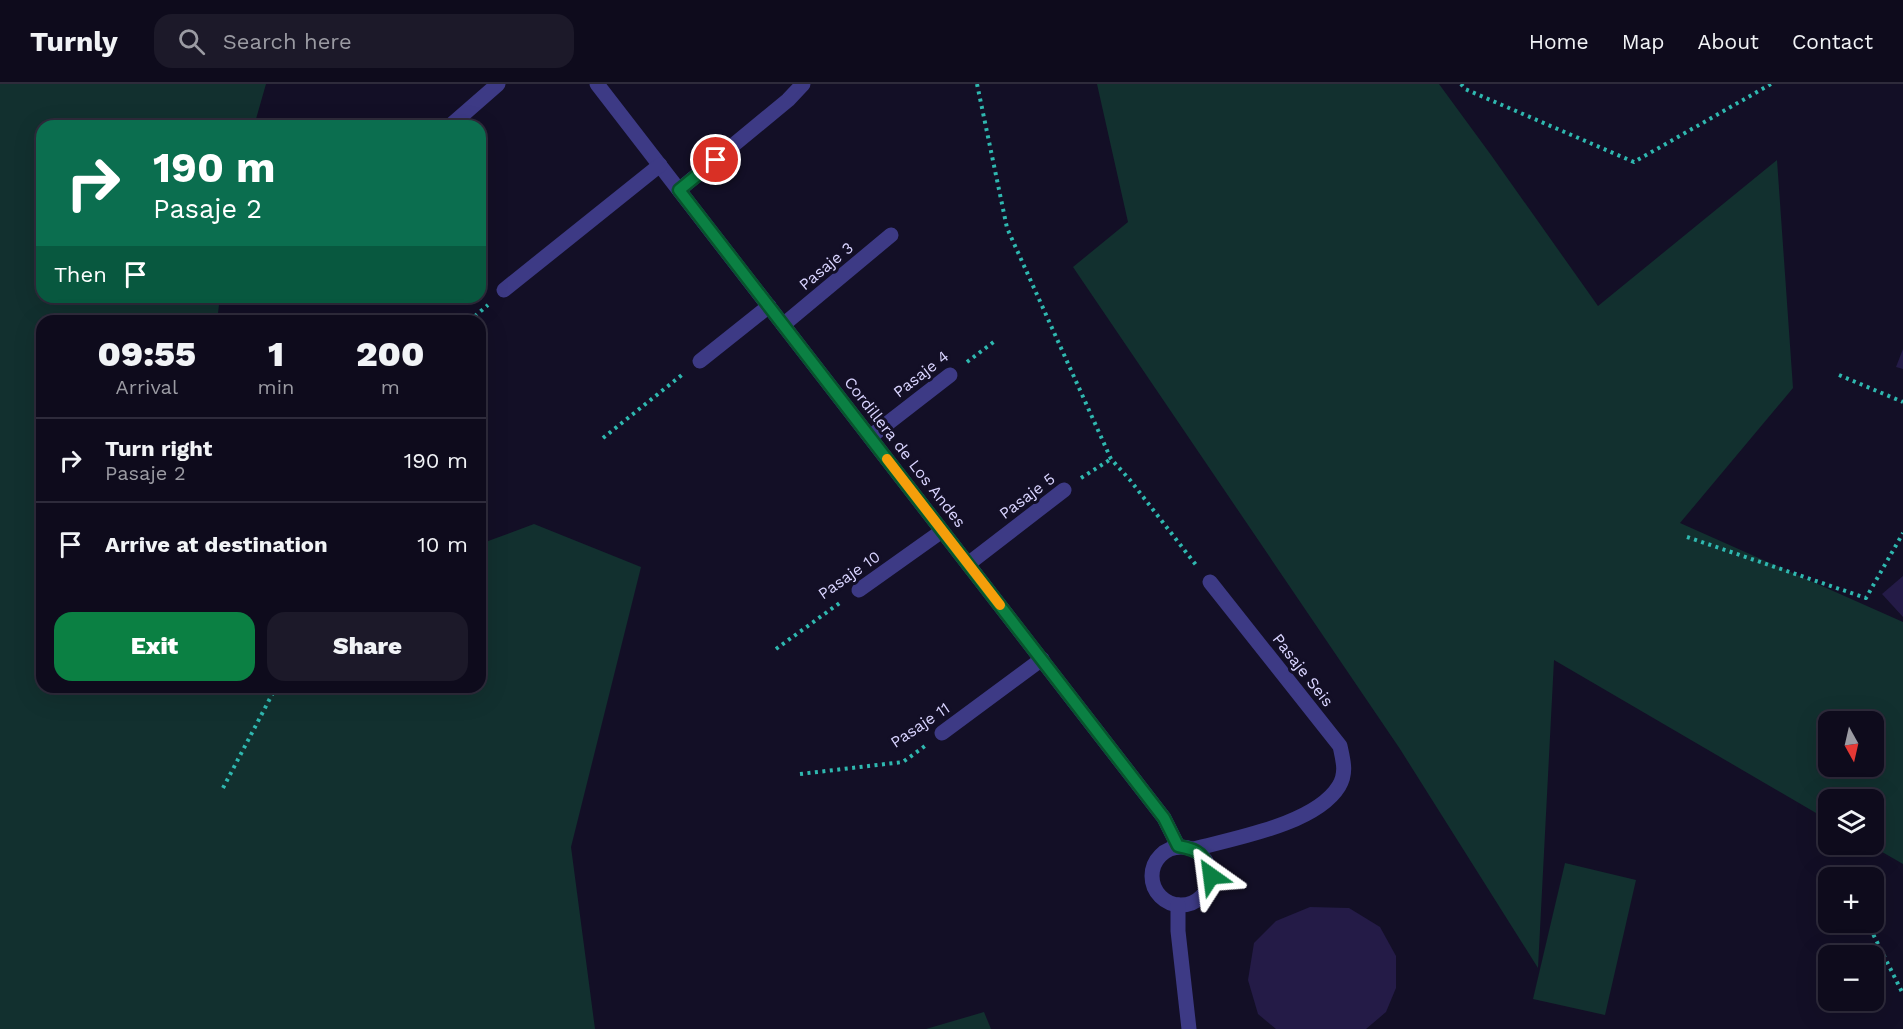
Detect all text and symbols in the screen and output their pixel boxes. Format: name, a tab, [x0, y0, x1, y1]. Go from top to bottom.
search box	[154, 14, 574, 68]
text: Turnly	[30, 25, 118, 58]
icon: search	[175, 25, 208, 58]
text: Search here	[223, 29, 352, 54]
text: Home	[1529, 29, 1589, 54]
text: Map	[1622, 29, 1665, 54]
text: About	[1698, 29, 1759, 54]
text: Contact	[1792, 29, 1873, 54]
pin	[690, 134, 741, 185]
text: 190 m	[153, 143, 276, 192]
icon: arrive	[699, 143, 732, 176]
icon: right	[54, 144, 132, 222]
text: Pasaje 2	[153, 193, 262, 225]
street label: Pasaje 3	[795, 238, 857, 294]
icon: arrive	[119, 258, 152, 291]
text: Then	[54, 262, 107, 287]
text: 09:55	[98, 333, 196, 375]
text: 1	[268, 333, 284, 375]
text: 200	[356, 333, 424, 375]
street label: Pasaje 4	[890, 346, 953, 402]
street label: Cordillera de Los Andes	[840, 373, 970, 531]
text: Arrival	[116, 375, 178, 399]
text: min	[258, 375, 294, 399]
text: m	[381, 375, 400, 399]
text: Turn right	[105, 436, 212, 461]
icon: right	[54, 444, 87, 477]
text: 190 m	[404, 448, 468, 473]
text: Pasaje 2	[105, 461, 186, 485]
street label: Pasaje 5	[996, 469, 1058, 523]
icon: arrive	[54, 528, 87, 561]
text: Arrive at destination	[105, 532, 328, 557]
text: 10 m	[417, 532, 468, 557]
street label: Pasaje 10	[814, 547, 884, 603]
button: Exit	[54, 612, 255, 681]
button: Share	[267, 612, 468, 681]
street label: Pasaje Seis	[1269, 630, 1337, 710]
street label: Pasaje 11	[887, 698, 953, 752]
north arrow	[1818, 711, 1884, 777]
map controls	[1818, 711, 1884, 1011]
button: layers	[1818, 789, 1884, 855]
position arrow	[1179, 844, 1243, 908]
button: +	[1818, 867, 1884, 933]
button: −	[1818, 945, 1884, 1011]

